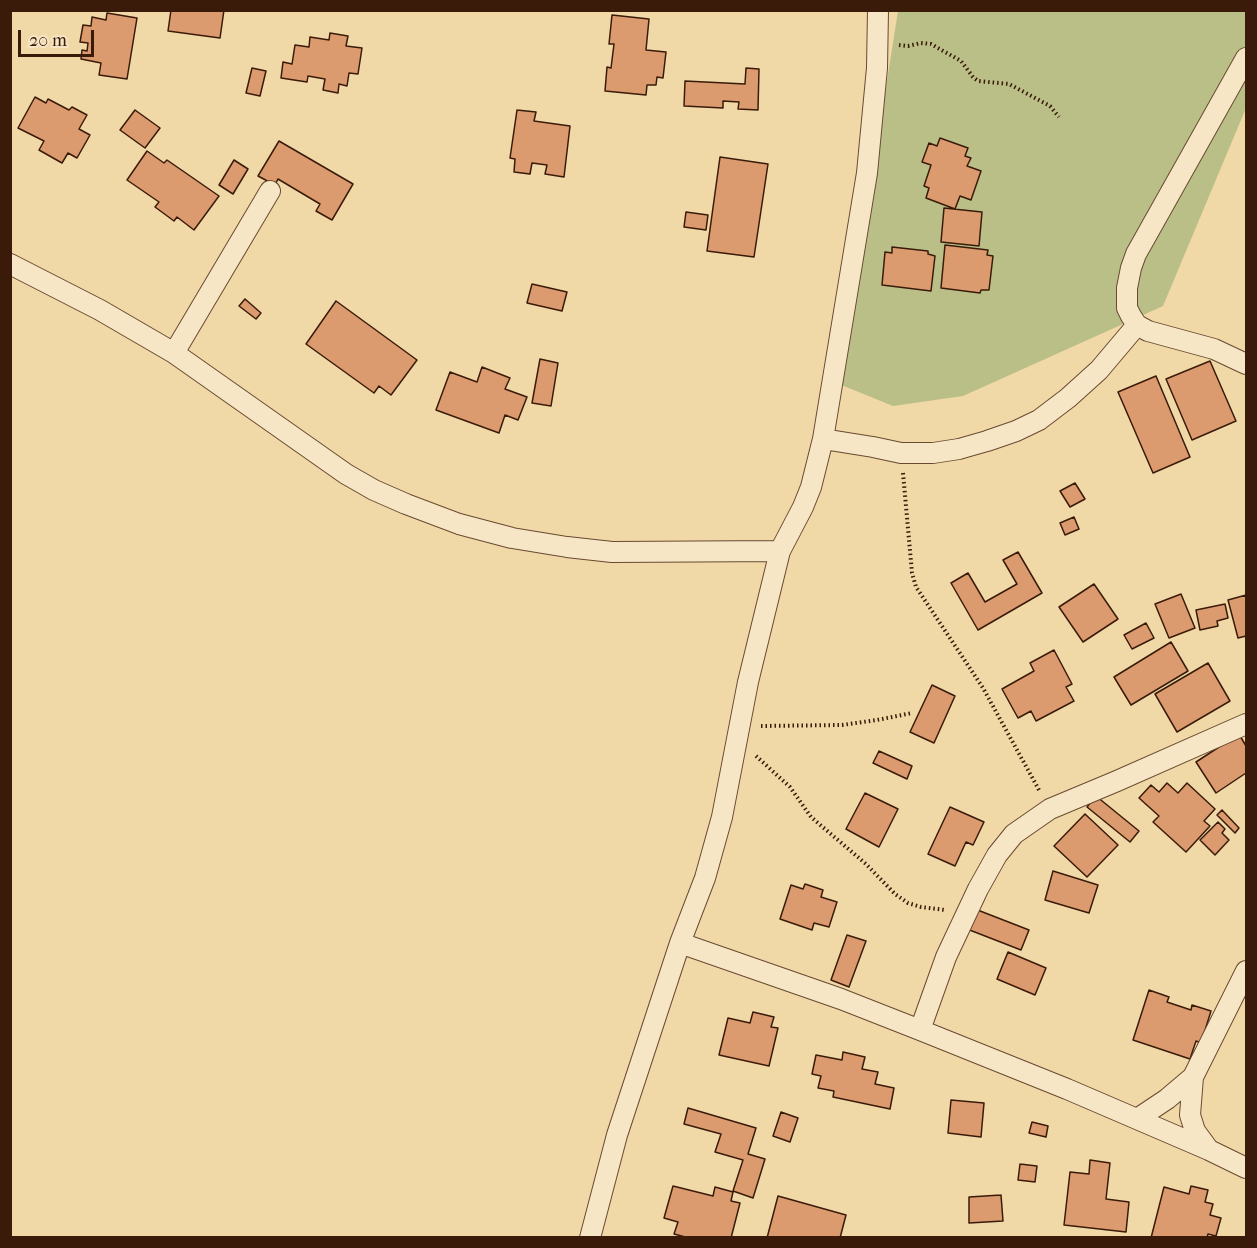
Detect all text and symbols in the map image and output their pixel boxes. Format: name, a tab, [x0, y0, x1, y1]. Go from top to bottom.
scale bar	[21, 18, 98, 56]
text: 20 m	[29, 30, 67, 51]

